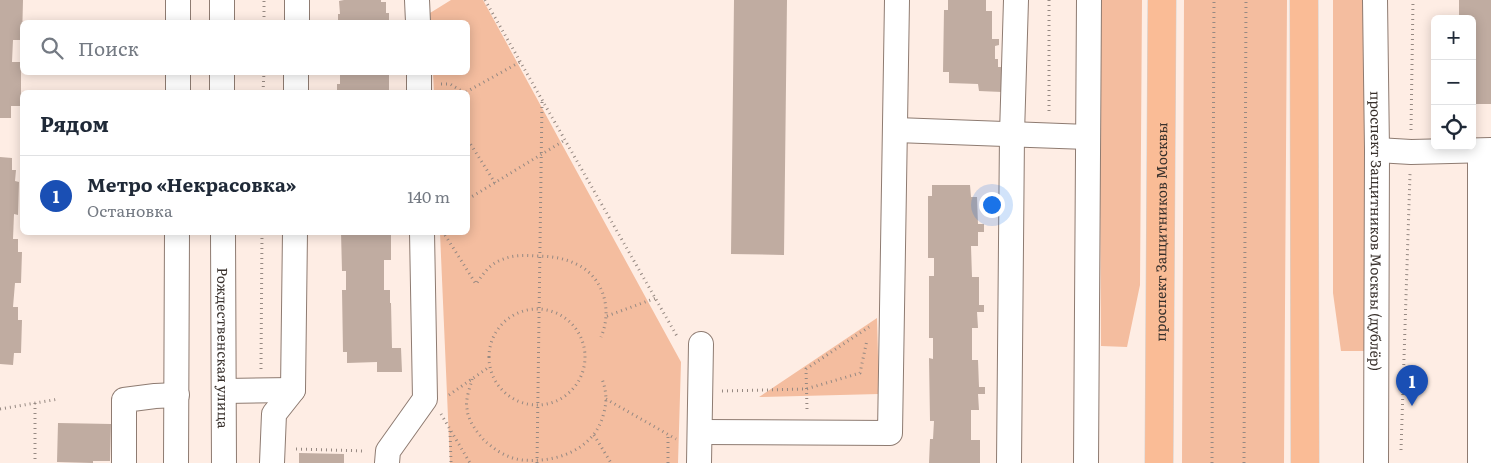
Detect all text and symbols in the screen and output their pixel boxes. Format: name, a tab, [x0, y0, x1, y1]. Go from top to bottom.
map controls	[1431, 15, 1476, 150]
button: +	[1431, 15, 1476, 60]
search box	[20, 20, 470, 75]
icon: search	[38, 34, 66, 62]
text: Поиск	[78, 34, 139, 62]
button: −	[1431, 60, 1476, 105]
street label: проспект Защитников Москвы (дублёр)	[1366, 91, 1387, 371]
button: locate	[1431, 105, 1476, 150]
text: Рядом	[40, 107, 109, 138]
street label: проспект Защитников Москвы	[1150, 122, 1171, 342]
text: Метро «Некрасовка»	[87, 170, 296, 198]
text: 1	[53, 184, 59, 208]
text: 140 m	[407, 184, 450, 208]
your location	[979, 192, 1005, 218]
text: Остановка	[87, 198, 173, 222]
street label: Рождественская улица	[213, 267, 234, 429]
pin: 1	[1396, 365, 1428, 406]

